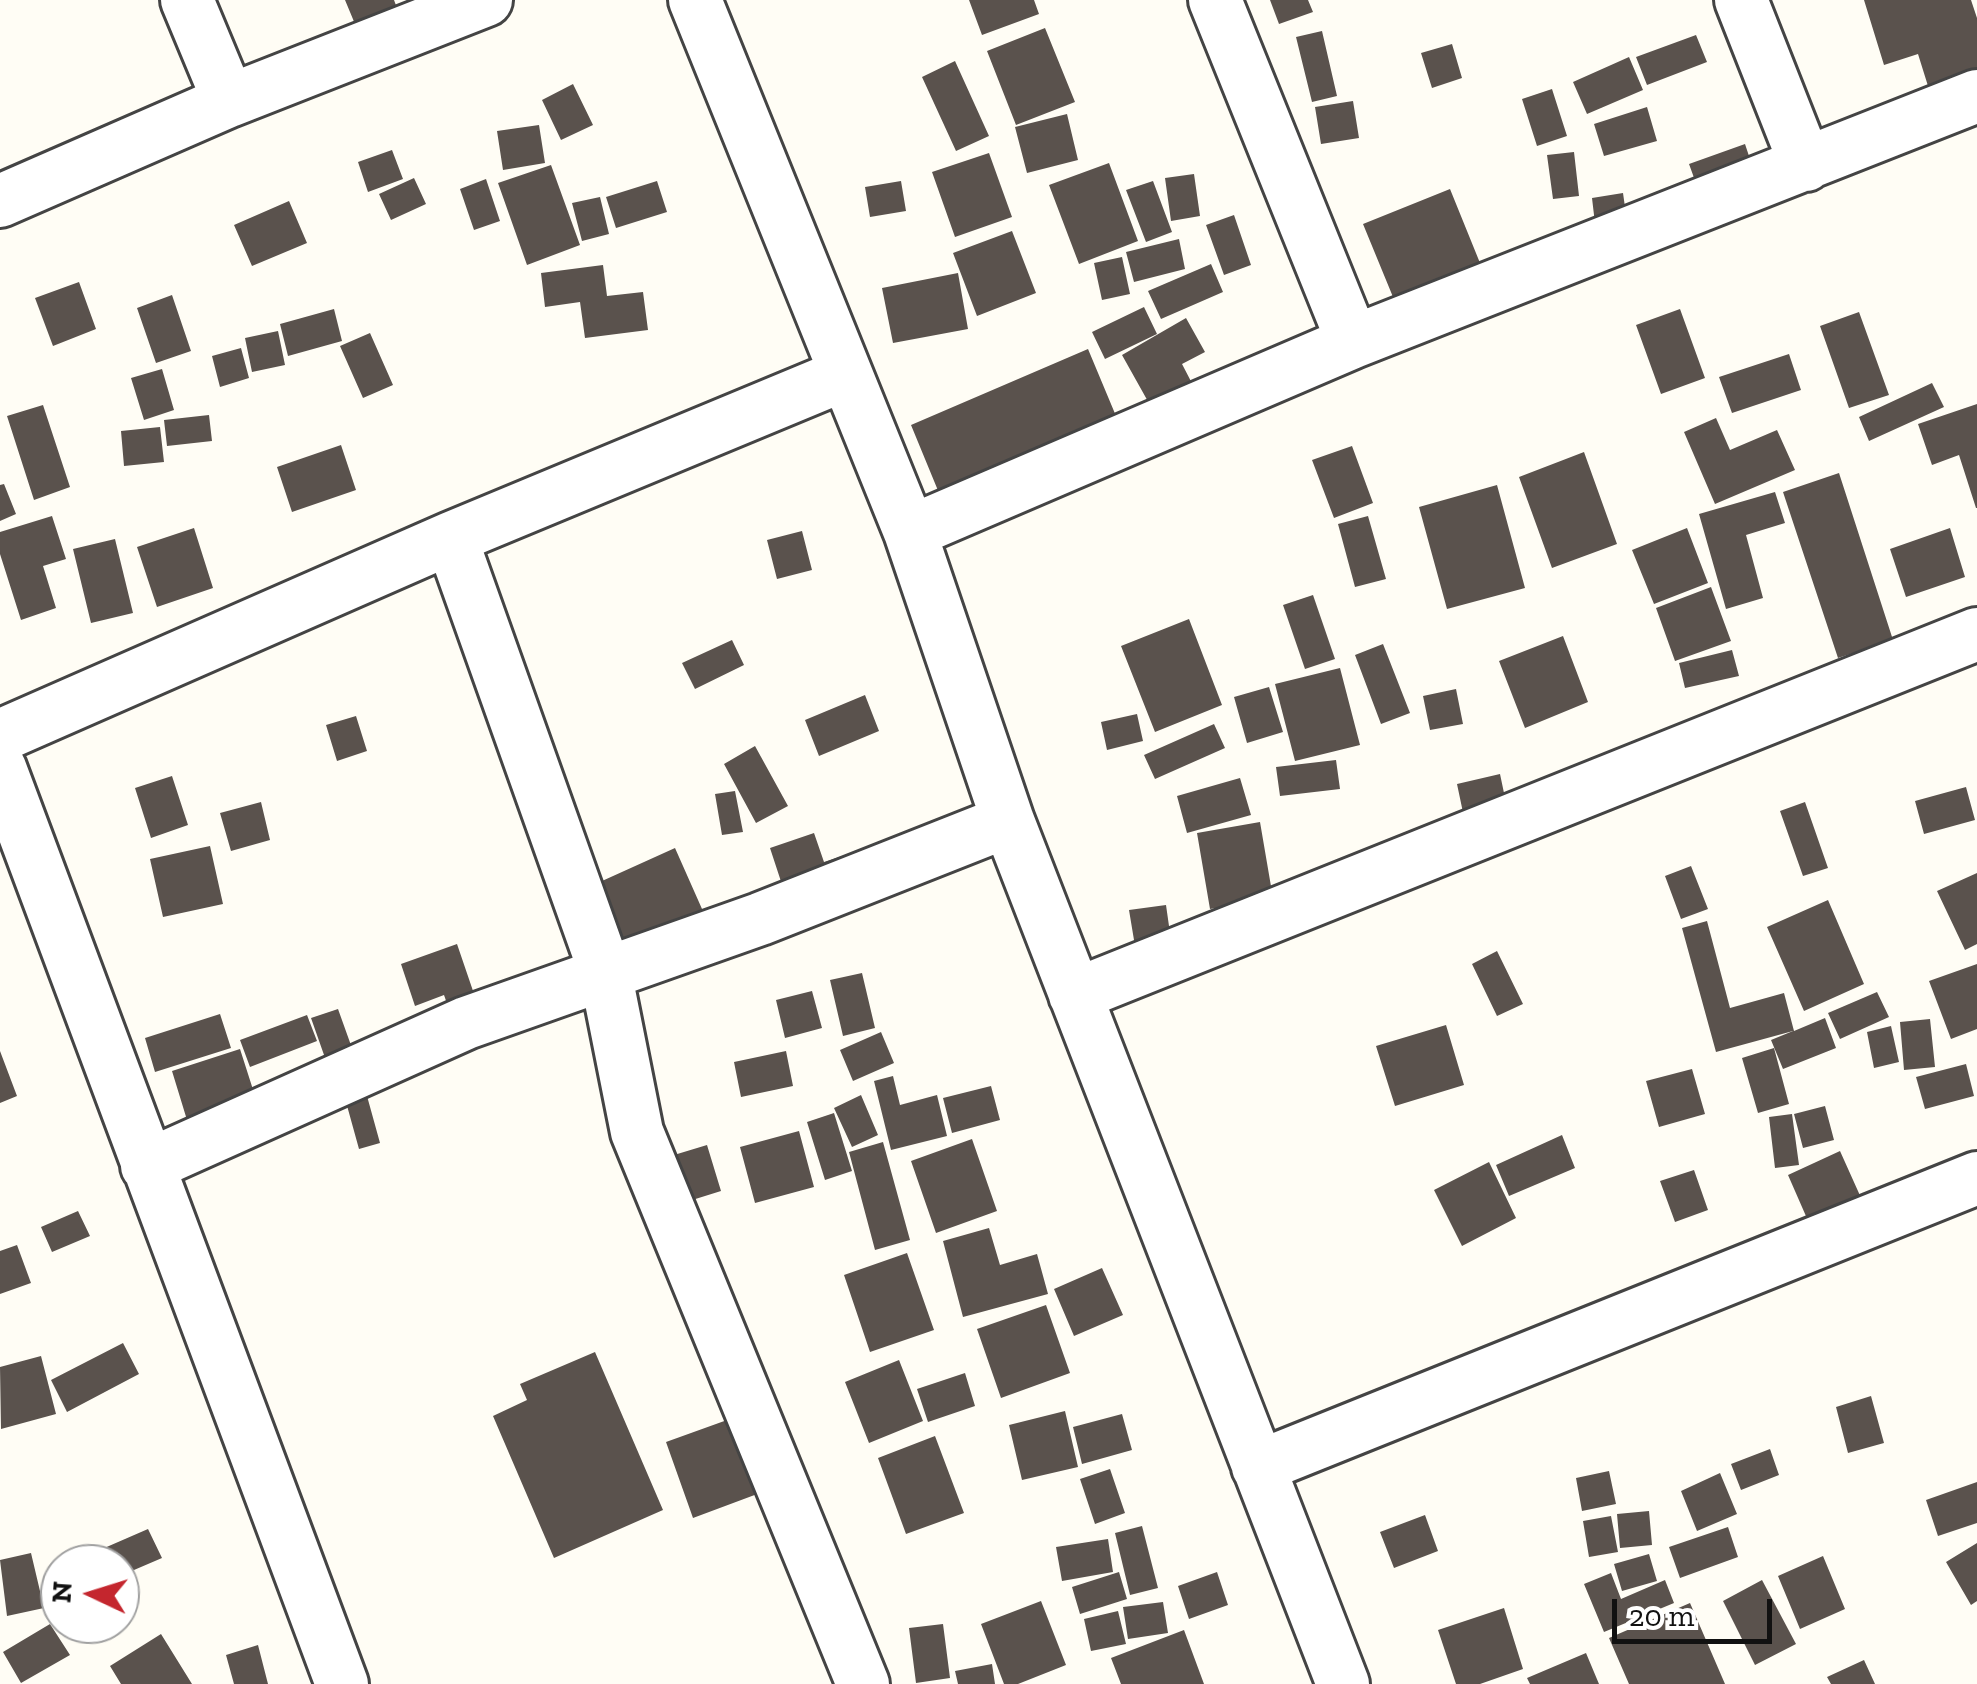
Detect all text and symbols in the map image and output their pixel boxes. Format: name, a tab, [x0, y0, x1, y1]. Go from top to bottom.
north arrow	[40, 1544, 140, 1644]
scale bar	[1617, 1579, 1777, 1641]
text: N	[44, 1580, 79, 1604]
text: 20 m	[1629, 1598, 1694, 1634]

